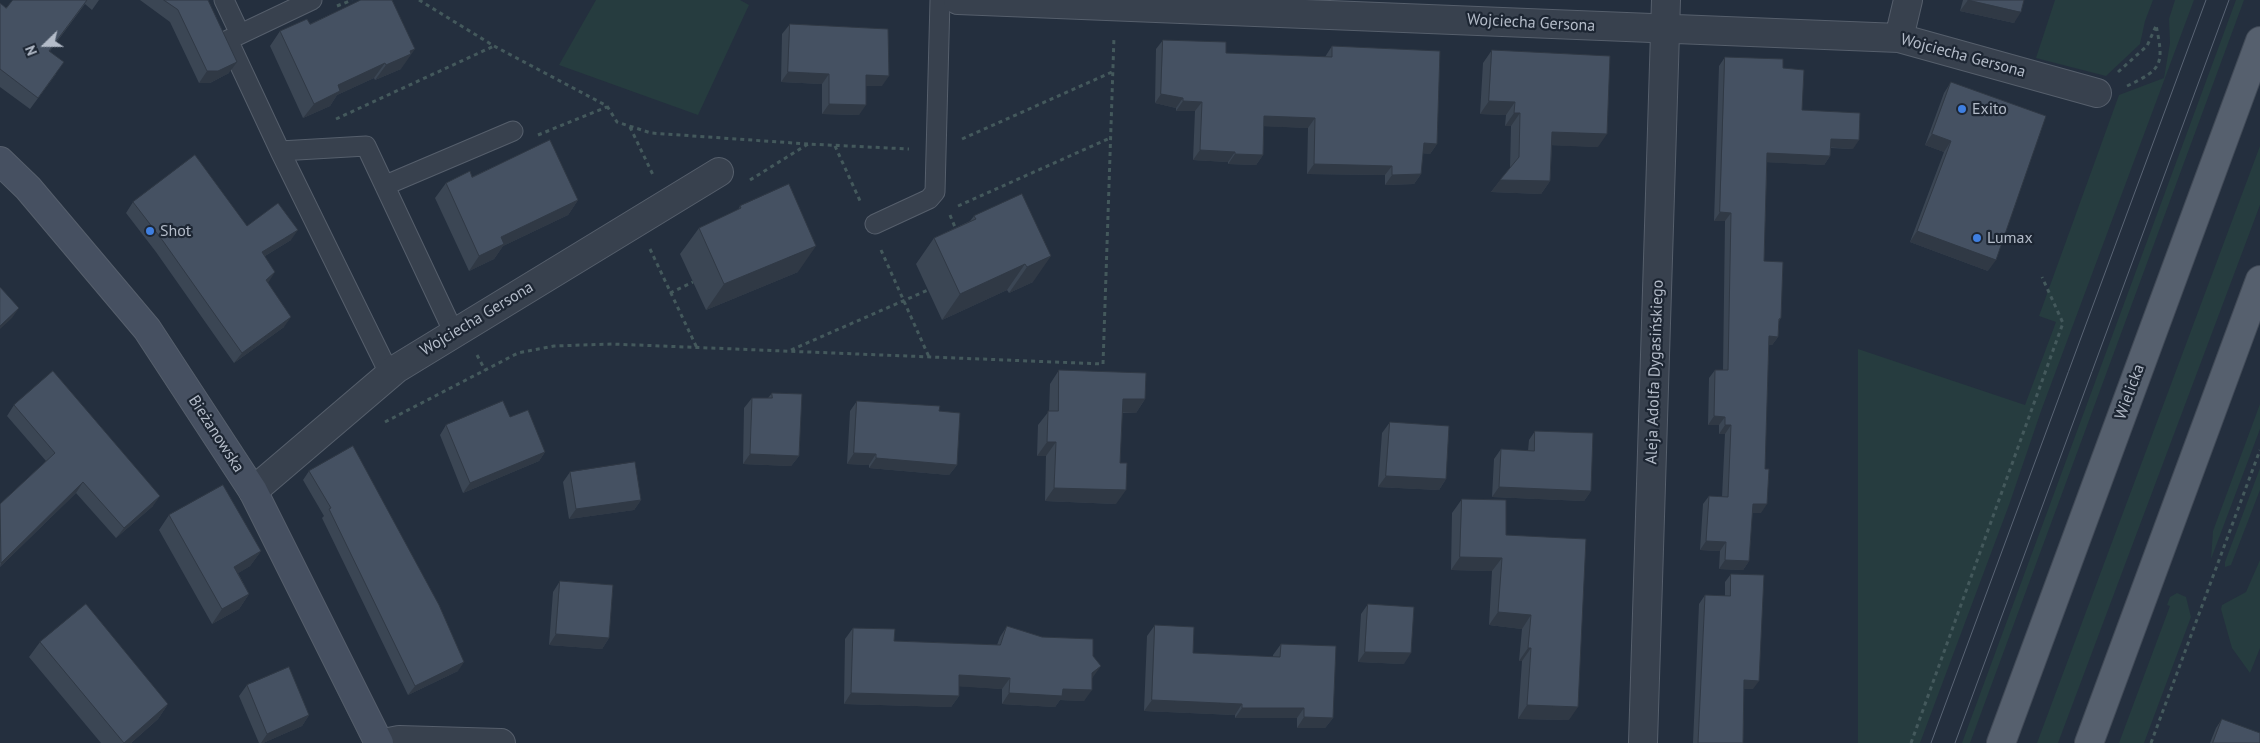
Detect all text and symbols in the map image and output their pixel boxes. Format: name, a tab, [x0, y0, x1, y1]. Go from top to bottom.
street label: Wojciecha Gersona	[1466, 10, 1596, 36]
north arrow	[20, 20, 70, 70]
street label: Wojciecha Gersona	[1898, 30, 2028, 82]
text: N	[21, 43, 41, 58]
place label: Exito	[1972, 99, 2007, 119]
marker: Exito	[1956, 103, 1968, 115]
place label: Shot	[160, 221, 191, 241]
marker: Shot	[144, 225, 156, 237]
place label: Lumax	[1987, 228, 2033, 248]
marker: Lumax	[1971, 232, 1983, 244]
street label: Wojciecha Gersona	[417, 278, 537, 360]
street label: Aleja Adolfa Dygasińskiego	[1642, 279, 1668, 465]
street label: Wielicka	[2111, 362, 2149, 422]
street label: Bieżanowska	[184, 392, 248, 476]

